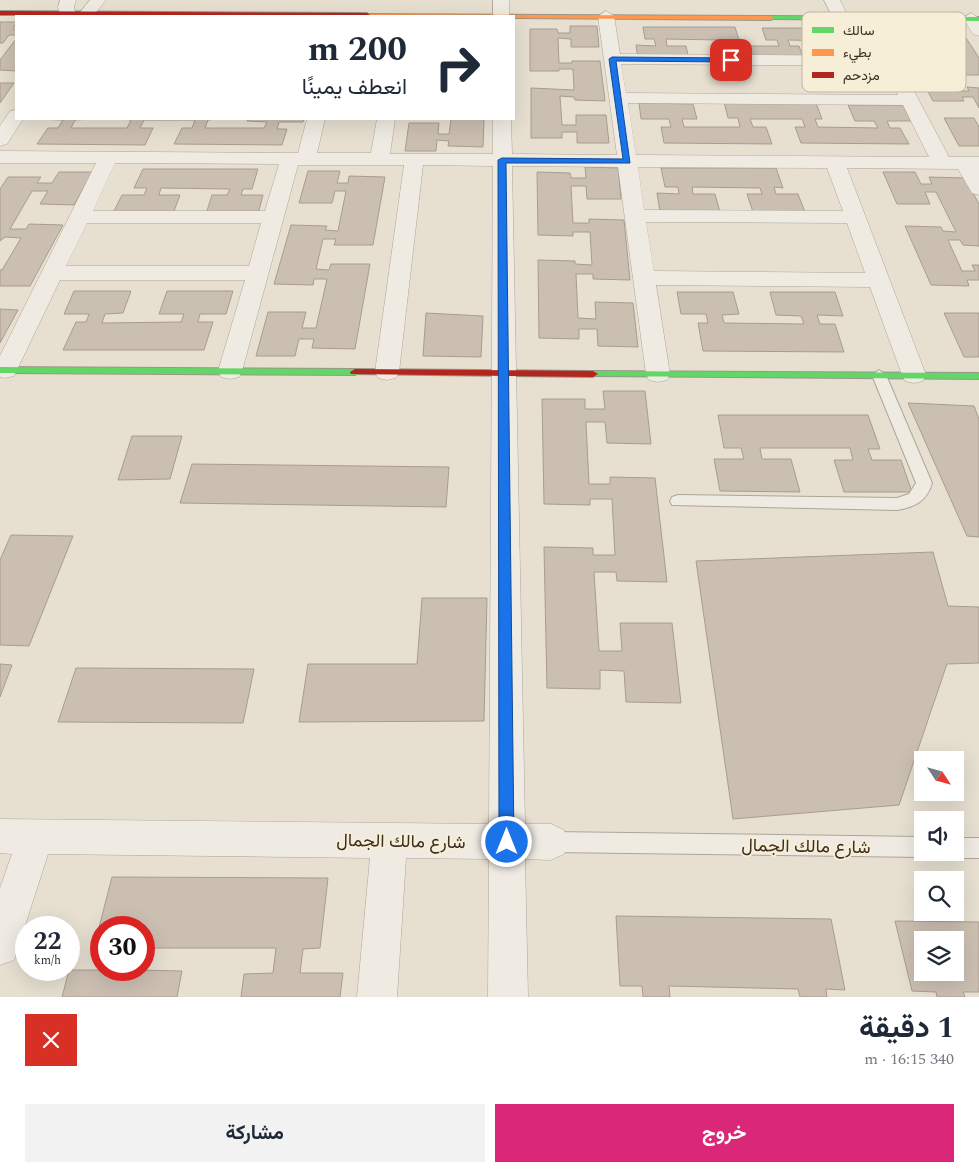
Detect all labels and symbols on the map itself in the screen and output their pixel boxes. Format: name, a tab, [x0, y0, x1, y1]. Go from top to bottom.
legend	[802, 12, 966, 92]
text: سالك	[843, 20, 874, 41]
pin	[710, 39, 752, 81]
text: بطيء	[843, 42, 871, 64]
text: مزدحم	[843, 65, 880, 86]
north arrow	[914, 751, 964, 801]
position arrow	[480, 815, 532, 867]
street label: شارع مالك الجمال	[336, 827, 466, 856]
street label: شارع مالك الجمال	[741, 832, 871, 861]
speed limit sign: 30	[90, 916, 155, 981]

